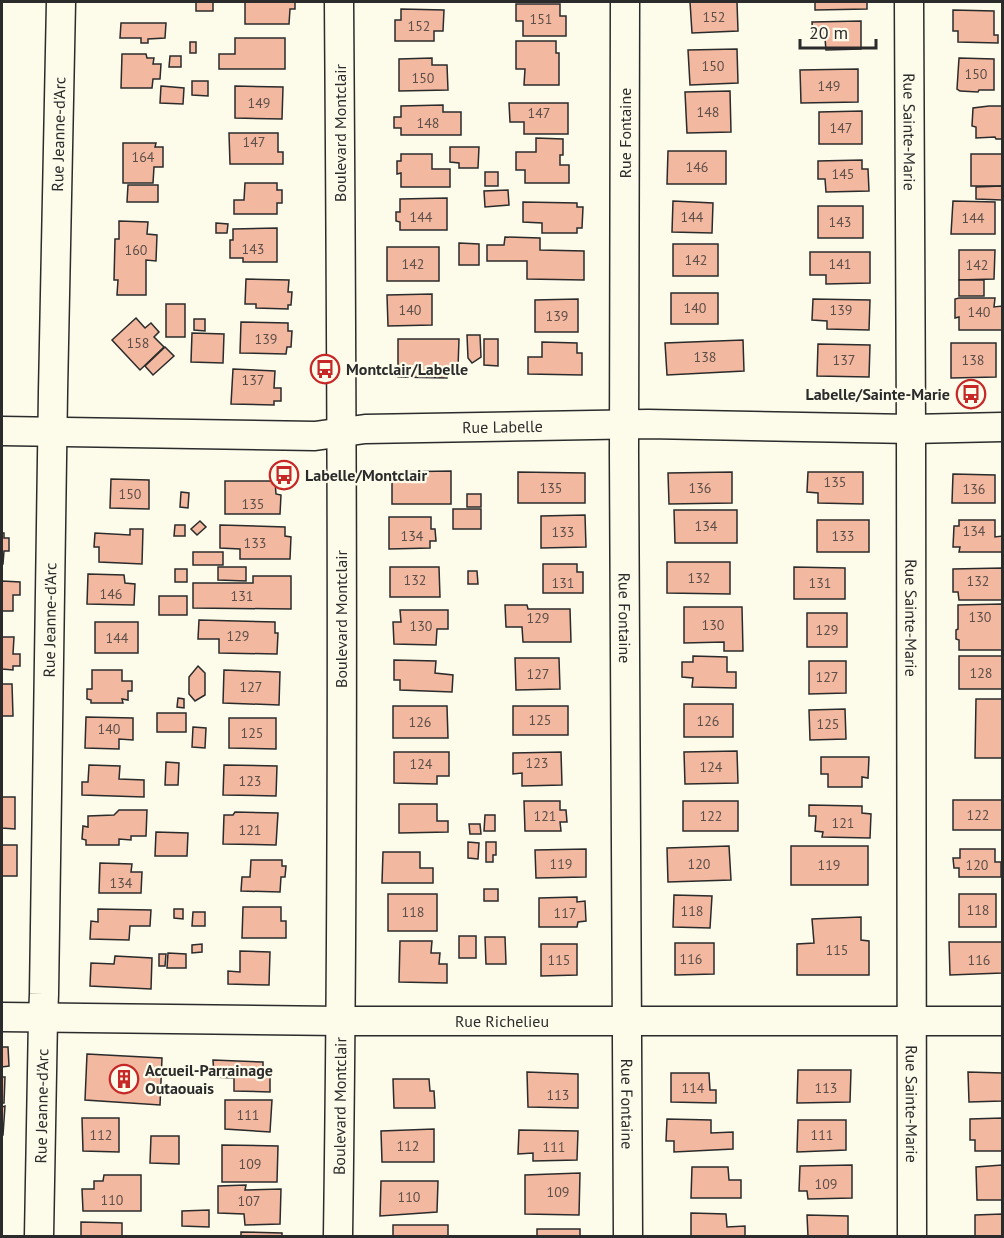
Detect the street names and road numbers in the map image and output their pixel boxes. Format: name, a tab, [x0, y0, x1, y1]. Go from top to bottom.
street label: Boulevard Montclair	[330, 64, 350, 202]
street label: Rue Sainte-Marie	[899, 73, 920, 191]
street label: Rue Jeanne-d'Arc	[47, 77, 69, 192]
street label: Rue Fontaine	[615, 88, 635, 178]
street label: Rue Labelle	[462, 416, 543, 437]
street label: Boulevard Montclair	[331, 550, 351, 688]
street label: Rue Sainte-Marie	[901, 559, 921, 677]
street label: Rue Jeanne-d'Arc	[39, 563, 60, 678]
street label: Rue Fontaine	[615, 573, 635, 663]
street label: Rue Richelieu	[455, 1011, 549, 1031]
street label: Boulevard Montclair	[329, 1036, 350, 1175]
street label: Rue Sainte-Marie	[902, 1045, 922, 1163]
street label: Rue Jeanne-d'Arc	[30, 1048, 52, 1164]
street label: Rue Fontaine	[617, 1059, 638, 1149]

